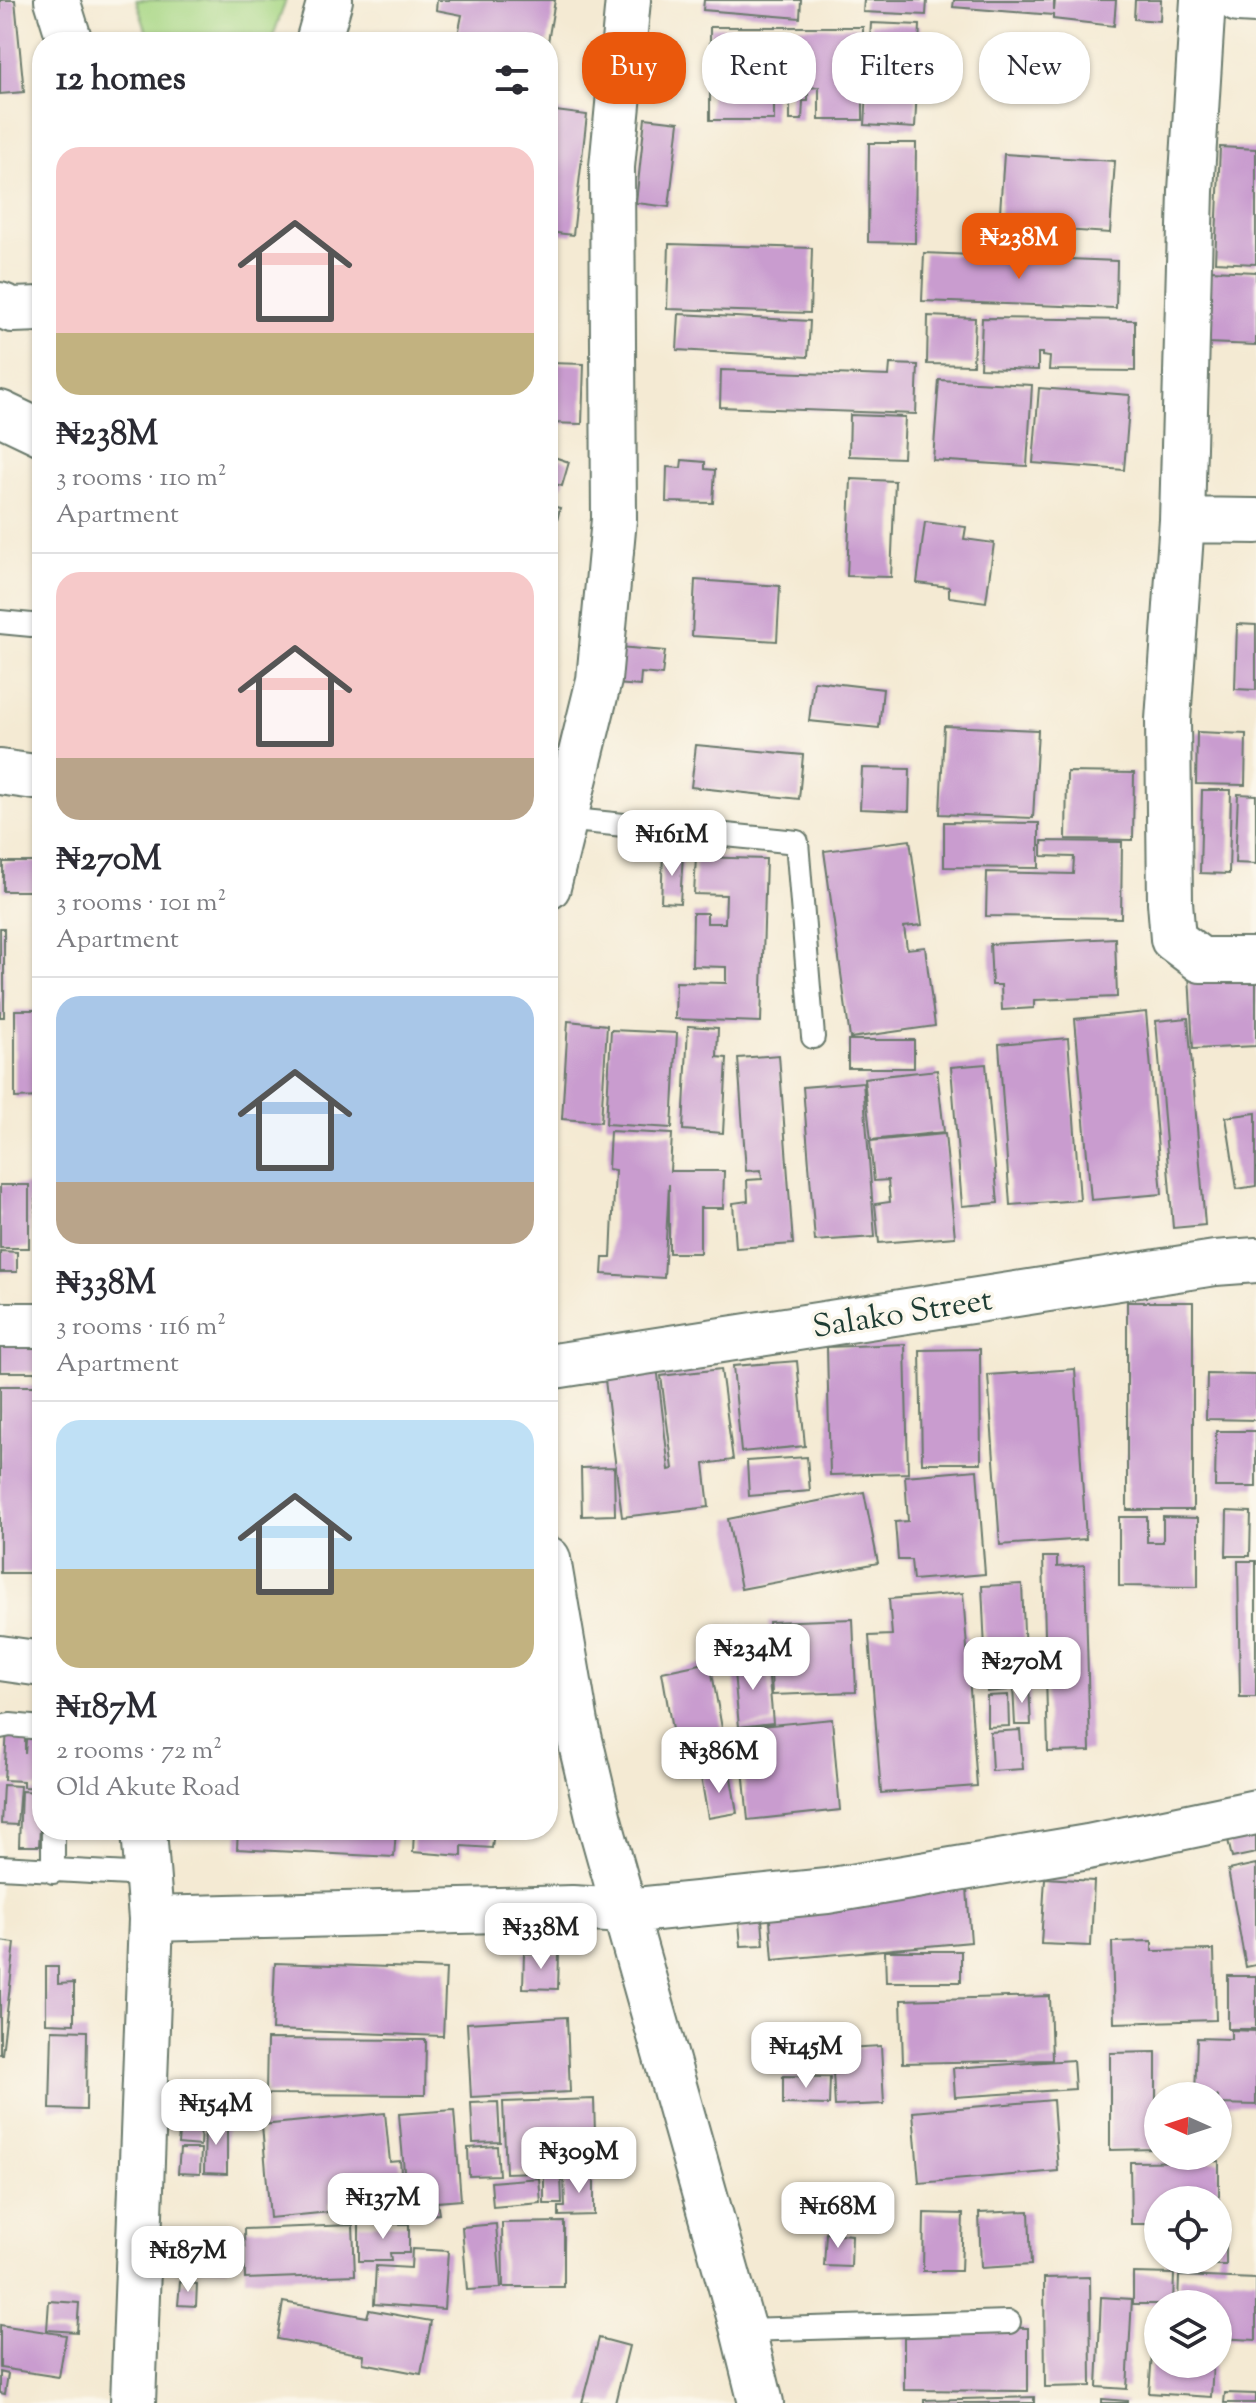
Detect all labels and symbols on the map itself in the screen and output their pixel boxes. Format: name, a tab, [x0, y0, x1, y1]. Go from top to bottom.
pin: ₦238M	[963, 213, 1075, 281]
pin: ₦161M	[616, 810, 728, 878]
street label: Salako Street	[809, 1278, 996, 1352]
pin: ₦234M	[697, 1624, 809, 1692]
pin: ₦270M	[966, 1637, 1078, 1705]
pin: ₦386M	[663, 1727, 775, 1795]
pin: ₦338M	[485, 1903, 597, 1971]
pin: ₦145M	[750, 2022, 862, 2090]
pin: ₦154M	[160, 2079, 272, 2147]
north arrow	[1144, 2082, 1232, 2170]
pin: ₦309M	[523, 2127, 635, 2195]
pin: ₦137M	[327, 2173, 439, 2241]
pin: ₦168M	[782, 2182, 894, 2250]
pin: ₦187M	[132, 2226, 244, 2294]

